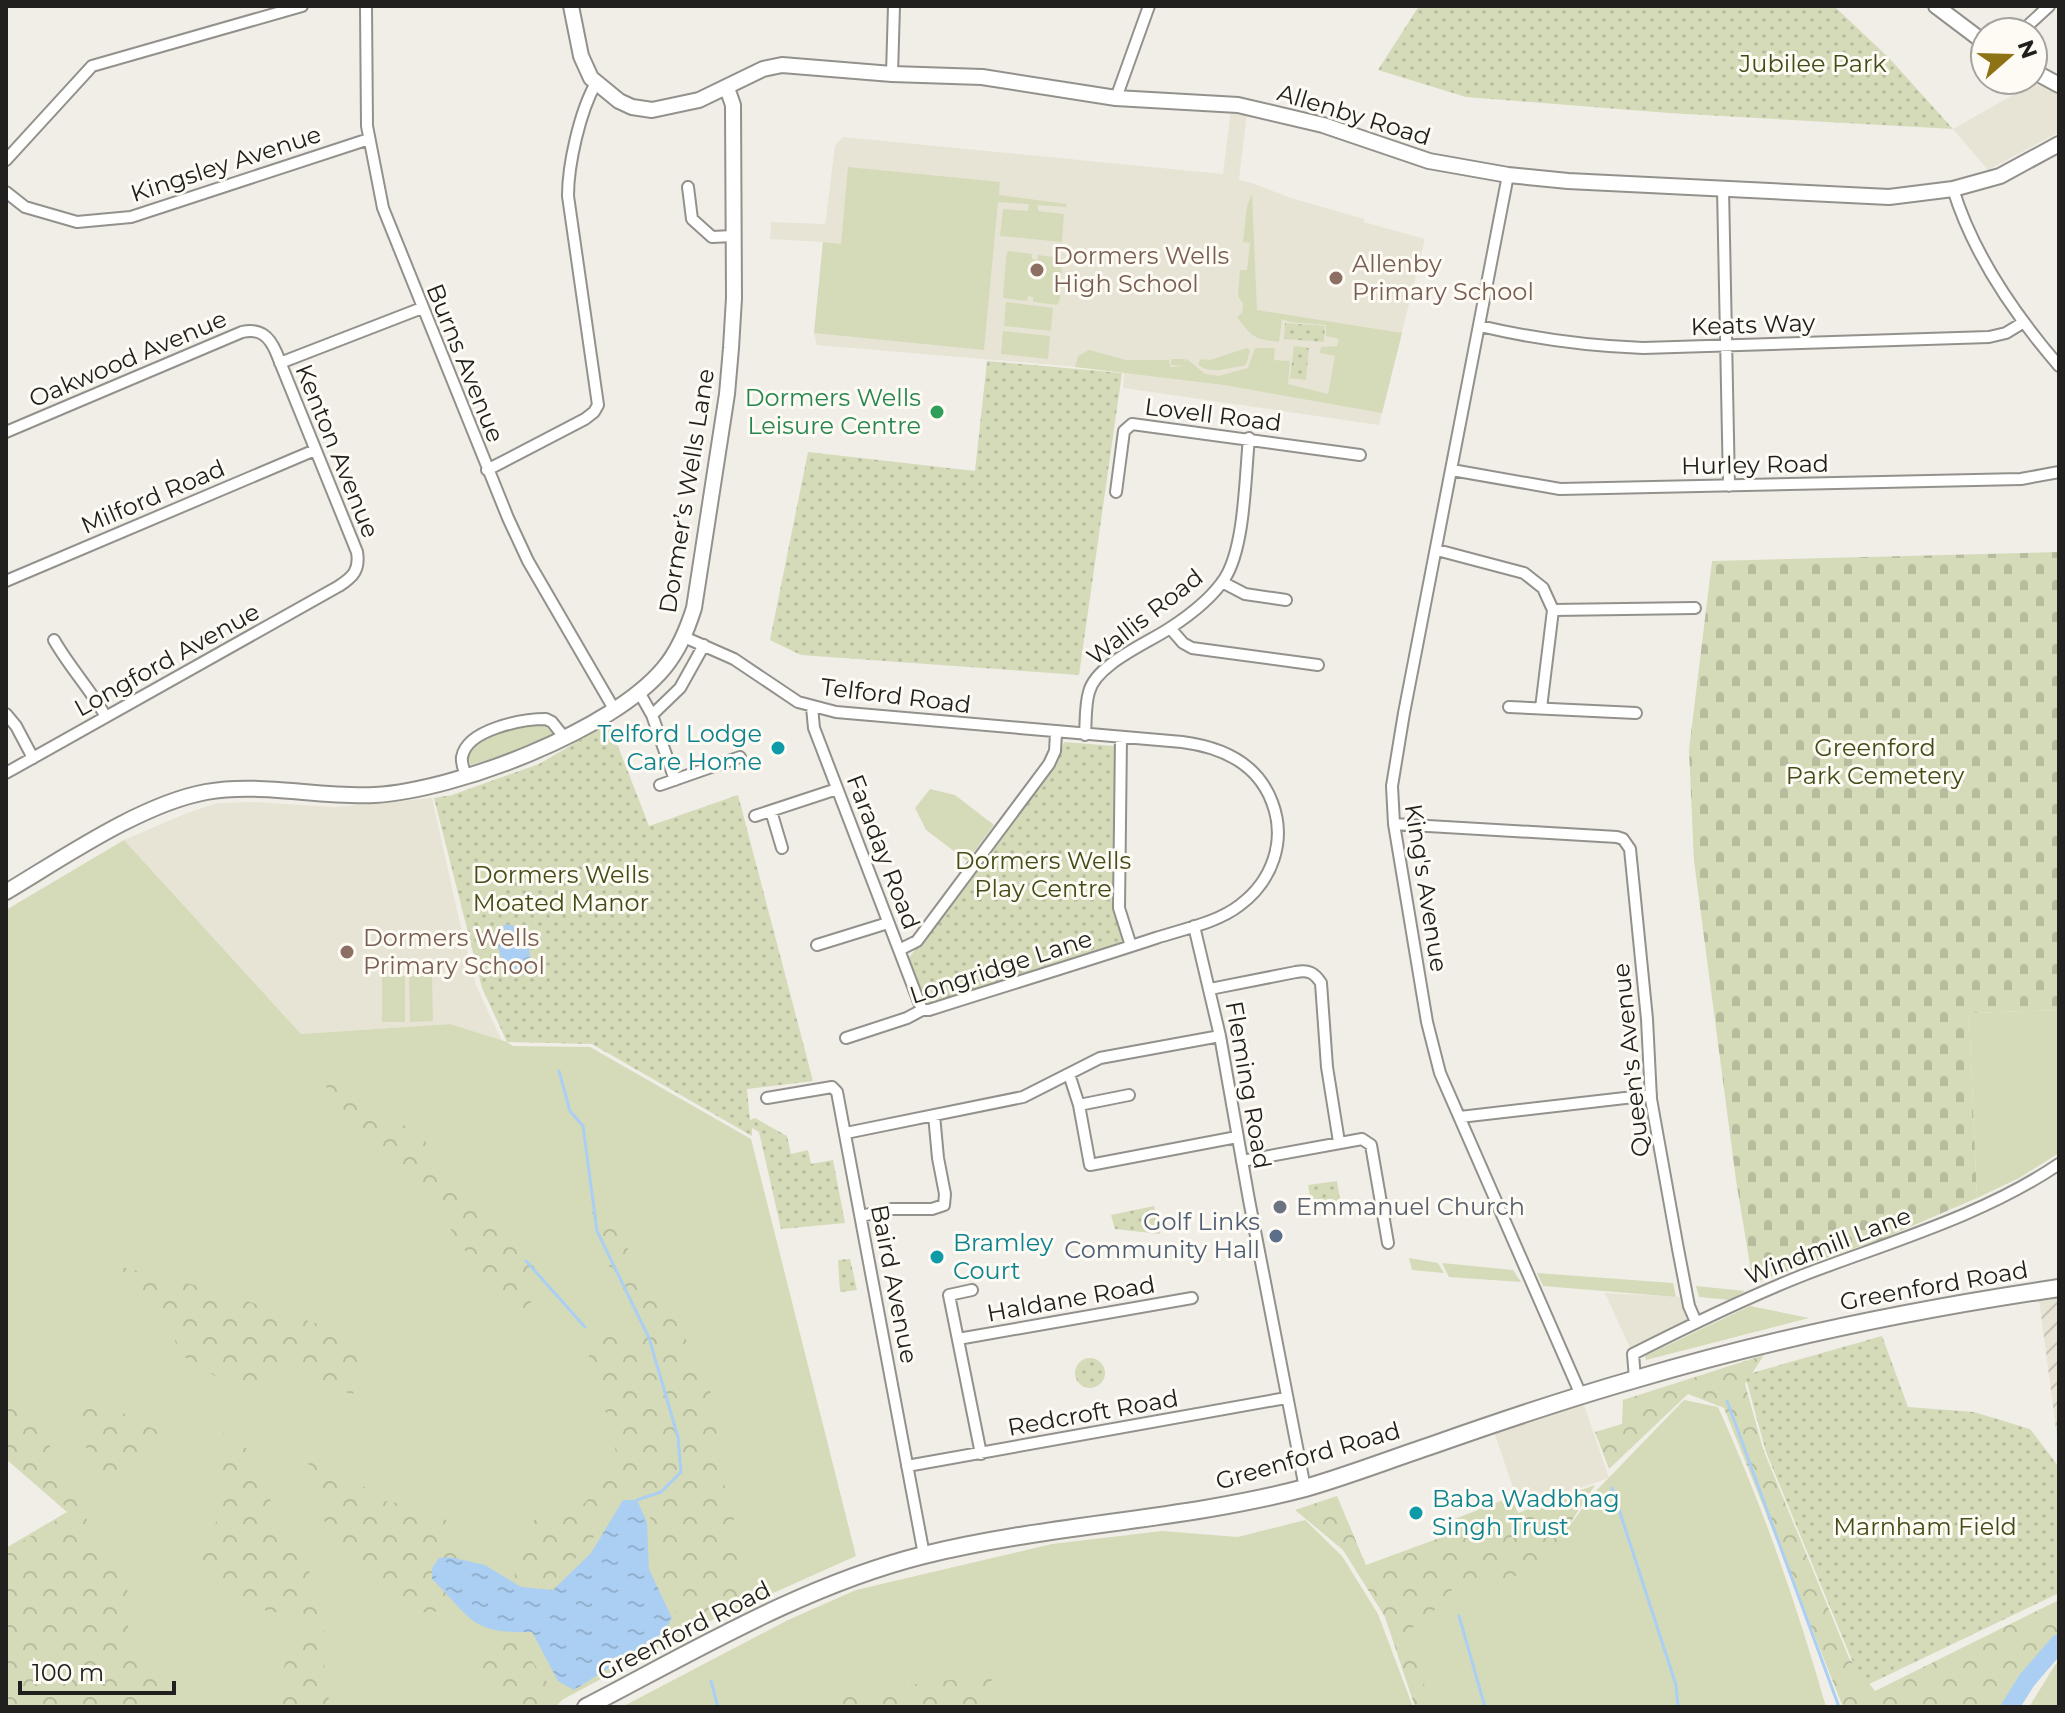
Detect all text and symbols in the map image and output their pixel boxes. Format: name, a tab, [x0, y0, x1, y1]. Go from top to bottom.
north arrow	[1969, 16, 2049, 96]
text: N	[2012, 36, 2043, 62]
park label: Jubilee Park	[1738, 49, 1887, 78]
street label: Allenby Road	[1274, 77, 1434, 152]
street label: Kingsley Avenue	[127, 119, 325, 208]
place label: Dormers Wells High School	[1053, 241, 1229, 298]
place label: Allenby Primary School	[1352, 249, 1534, 306]
marker: Dormers Wells High School	[1028, 261, 1046, 279]
marker: Allenby Primary School	[1327, 269, 1345, 287]
street label: Burns Avenue	[420, 279, 510, 446]
street label: Oakwood Avenue	[25, 304, 231, 413]
street label: Keats Way	[1690, 308, 1816, 341]
street label: Kenton Avenue	[289, 360, 385, 542]
street label: Dormer’s Wells Lane	[653, 367, 720, 615]
place label: Dormers Wells Leisure Centre	[745, 383, 921, 440]
street label: Lovell Road	[1143, 392, 1283, 437]
marker: Dormers Wells Leisure Centre	[928, 403, 946, 421]
street label: Hurley Road	[1681, 449, 1829, 480]
street label: Milford Road	[77, 453, 229, 540]
street label: Wallis Road	[1081, 562, 1209, 671]
street label: Longford Avenue	[69, 597, 264, 722]
street label: Telford Road	[819, 672, 973, 719]
place label: Telford Lodge Care Home	[598, 719, 762, 776]
park label: Greenford Park Cemetery	[1786, 733, 1964, 790]
marker: Telford Lodge Care Home	[769, 739, 787, 757]
street label: Faraday Road	[841, 770, 926, 933]
street label: King's Avenue	[1399, 802, 1454, 974]
park label: Dormers Wells Play Centre	[955, 846, 1131, 903]
park label: Dormers Wells Moated Manor	[473, 860, 649, 917]
place label: Dormers Wells Primary School	[363, 923, 545, 980]
street label: Longridge Lane	[906, 923, 1096, 1010]
marker: Dormers Wells Primary School	[338, 943, 356, 961]
street label: Queen's Avenue	[1606, 962, 1655, 1158]
street label: Fleming Road	[1219, 999, 1278, 1171]
place label: Emmanuel Church	[1296, 1192, 1525, 1221]
marker: Emmanuel Church	[1271, 1198, 1289, 1216]
street label: Windmill Lane	[1741, 1201, 1915, 1290]
street label: Baird Avenue	[865, 1202, 924, 1366]
place label: Golf Links Community Hall	[1064, 1207, 1260, 1264]
marker: Golf Links Community Hall	[1267, 1227, 1285, 1245]
place label: Bramley Court	[953, 1228, 1053, 1285]
marker: Bramley Court	[928, 1248, 946, 1266]
street label: Greenford Road	[1838, 1255, 2030, 1316]
street label: Haldane Road	[985, 1269, 1157, 1328]
street label: Redcroft Road	[1005, 1383, 1181, 1442]
street label: Greenford Road	[1212, 1415, 1404, 1496]
place label: Baba Wadbhag Singh Trust	[1432, 1484, 1620, 1541]
marker: Baba Wadbhag Singh Trust	[1407, 1504, 1425, 1522]
park label: Marnham Field	[1833, 1512, 2017, 1541]
street label: Greenford Road	[592, 1574, 775, 1687]
scale bar	[20, 1645, 174, 1695]
text: 100 m	[32, 1658, 104, 1687]

